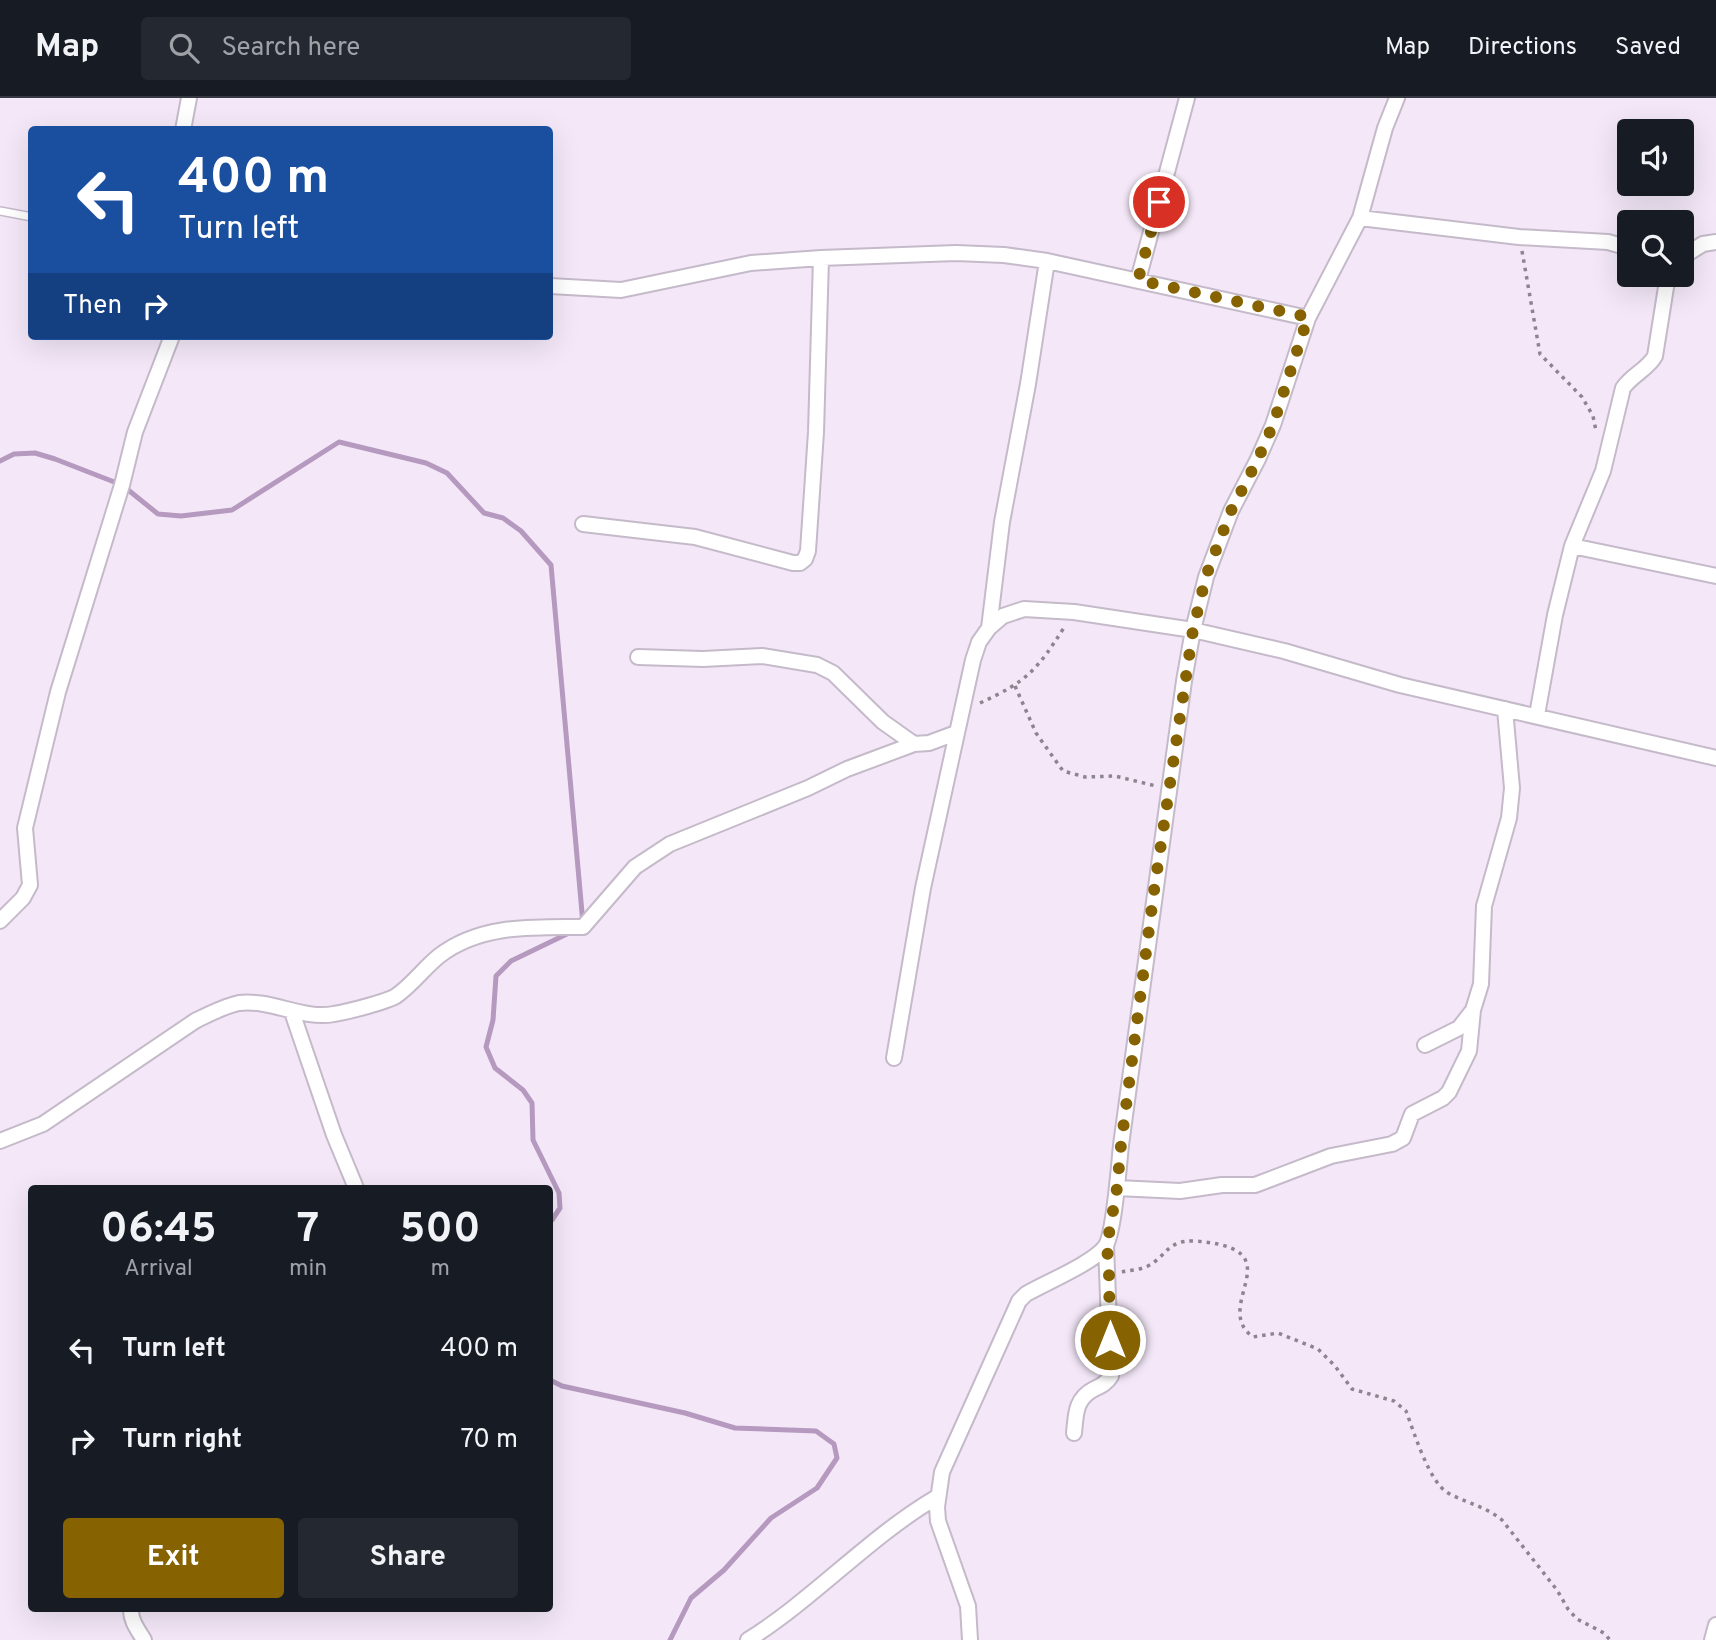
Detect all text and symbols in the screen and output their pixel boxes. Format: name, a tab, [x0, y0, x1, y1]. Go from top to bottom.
search box	[141, 17, 631, 80]
text: Map	[35, 27, 99, 69]
icon: search	[165, 29, 203, 67]
text: Search here	[221, 32, 360, 65]
text: Map	[1385, 33, 1430, 63]
text: Directions	[1468, 33, 1577, 63]
text: Saved	[1615, 33, 1681, 63]
map controls	[1617, 119, 1694, 287]
button: sound	[1617, 119, 1694, 196]
text: 400 m	[178, 149, 329, 211]
icon: left	[63, 154, 154, 245]
pin	[1129, 172, 1189, 232]
icon: arrive	[1140, 183, 1178, 221]
text: Turn left	[178, 210, 299, 250]
button: search	[1617, 210, 1694, 287]
icon: right	[136, 287, 174, 325]
text: Then	[63, 290, 122, 323]
text: 06:45	[100, 1204, 217, 1257]
text: 7	[297, 1204, 319, 1257]
text: 500	[400, 1204, 481, 1257]
text: Arrival	[124, 1255, 193, 1284]
text: min	[289, 1255, 327, 1284]
text: m	[430, 1255, 450, 1284]
position arrow	[1073, 1303, 1147, 1377]
icon: left	[63, 1331, 101, 1369]
text: Turn left	[122, 1333, 226, 1366]
text: 400 m	[441, 1333, 518, 1366]
icon: right	[63, 1422, 101, 1460]
text: Turn right	[122, 1424, 242, 1457]
text: 70 m	[460, 1424, 518, 1457]
button: Exit	[63, 1518, 284, 1598]
button: Share	[298, 1518, 518, 1598]

